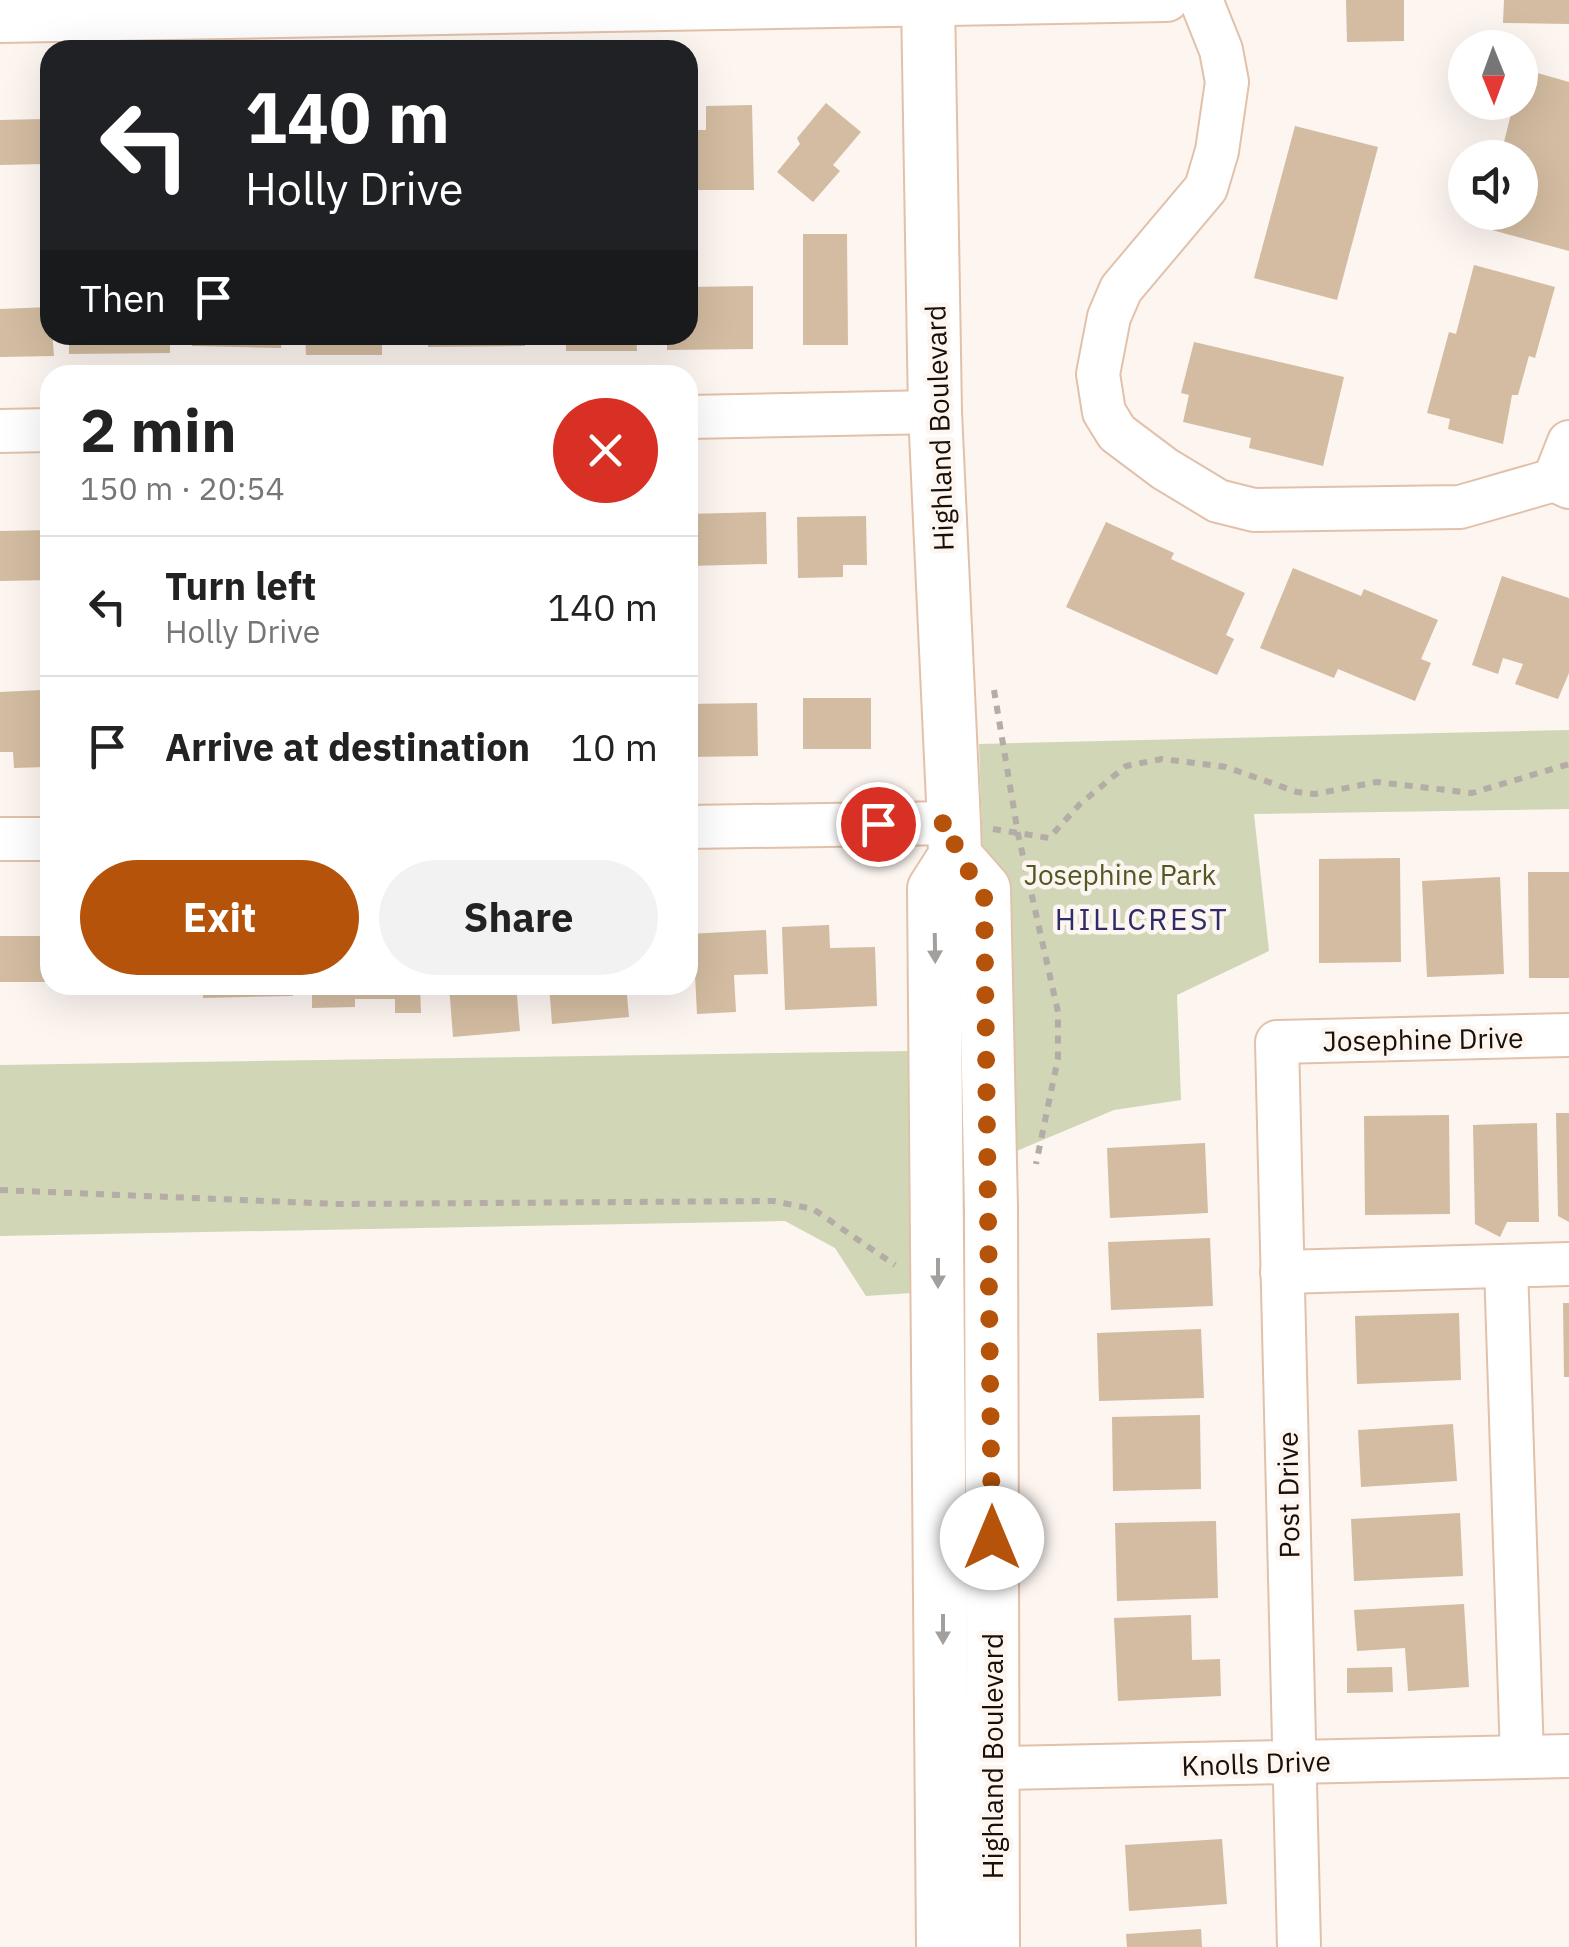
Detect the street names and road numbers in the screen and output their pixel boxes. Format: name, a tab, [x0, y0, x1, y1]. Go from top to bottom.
street label: Highland Boulevard	[916, 304, 962, 552]
street label: Josephine Drive	[1322, 1019, 1524, 1059]
street label: Post Drive	[1268, 1431, 1308, 1559]
street label: Highland Boulevard	[974, 1633, 1011, 1879]
street label: Knolls Drive	[1181, 1742, 1331, 1784]

